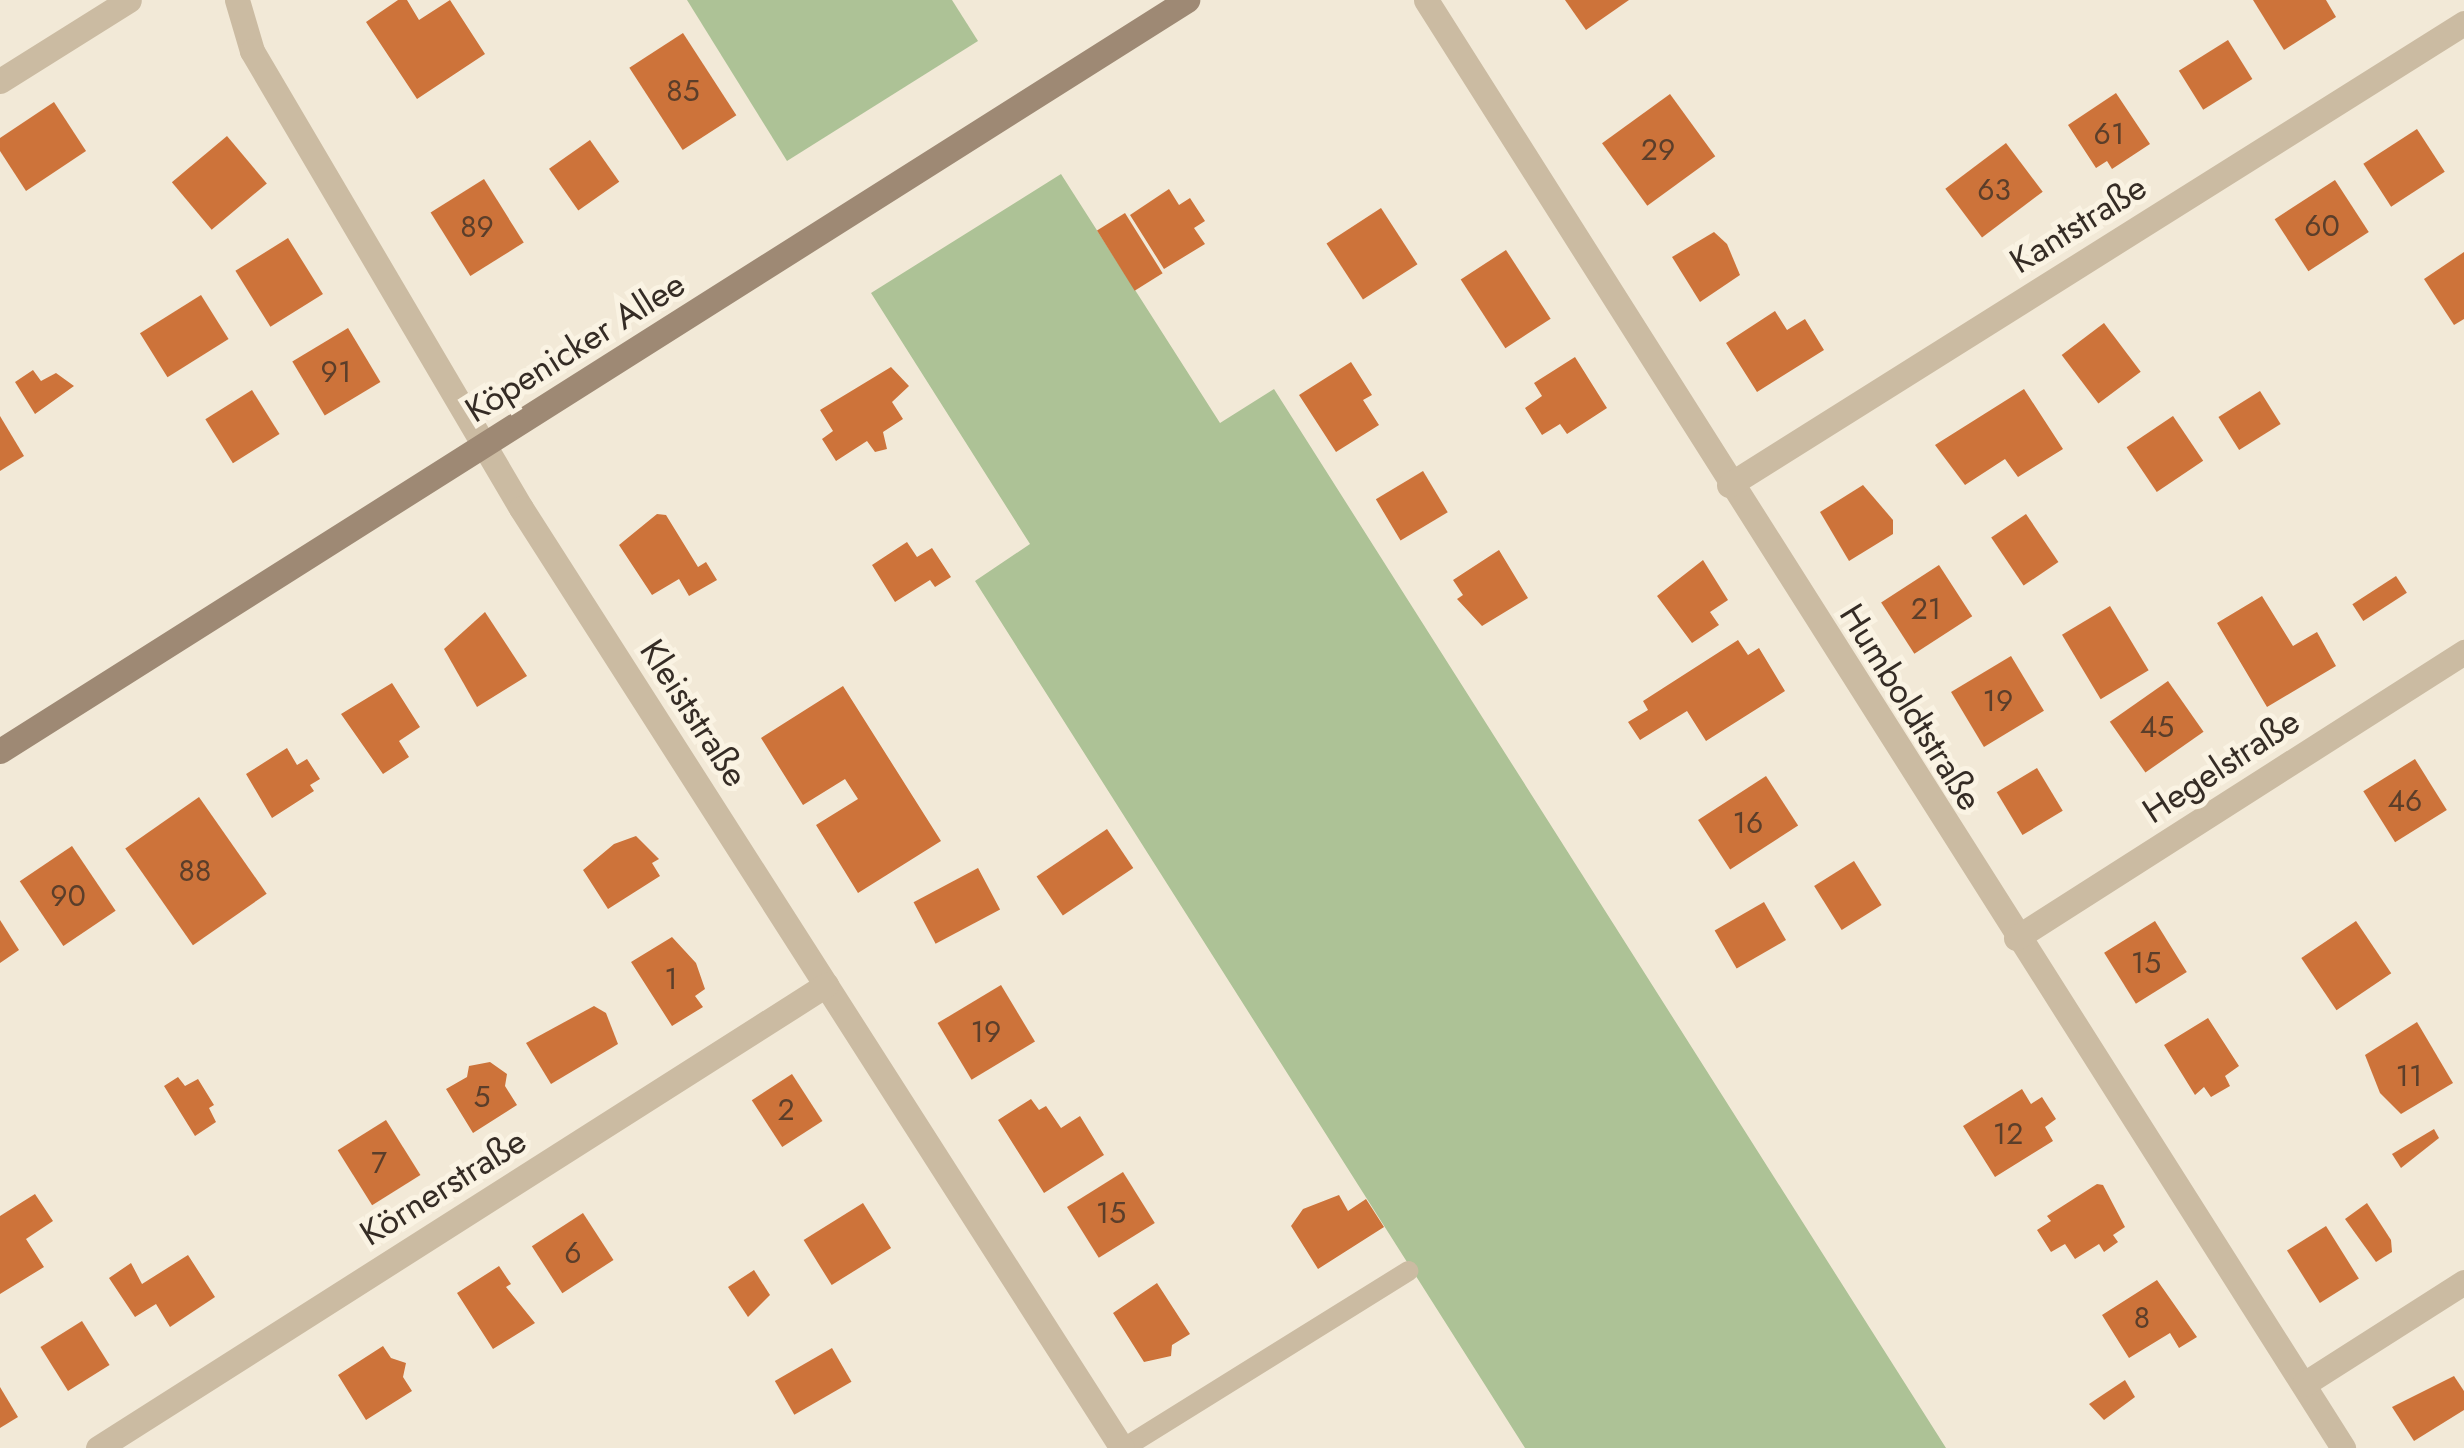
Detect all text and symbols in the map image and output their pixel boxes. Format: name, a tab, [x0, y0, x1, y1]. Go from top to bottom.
house number: 85	[666, 73, 700, 109]
house number: 61	[2094, 116, 2124, 152]
house number: 29	[1641, 132, 1675, 168]
street label: Kantstraße	[2002, 166, 2154, 282]
house number: 63	[1977, 172, 2011, 208]
house number: 60	[2304, 208, 2340, 244]
house number: 89	[460, 209, 494, 245]
street label: Köpenicker Allee	[458, 263, 692, 431]
house number: 91	[321, 354, 351, 390]
house number: 21	[1911, 591, 1941, 627]
street label: Humboldtstraße	[1831, 596, 1991, 818]
street label: Kleiststraße	[631, 632, 757, 794]
house number: 19	[1983, 683, 2013, 719]
street label: Hegelstraße	[2135, 700, 2307, 832]
house number: 45	[2140, 709, 2174, 745]
house number: 46	[2388, 783, 2422, 819]
house number: 16	[1733, 805, 1763, 841]
house number: 88	[179, 853, 211, 889]
house number: 90	[50, 878, 86, 914]
house number: 15	[2131, 945, 2161, 981]
house number: 1	[664, 961, 678, 997]
house number: 19	[971, 1014, 1001, 1050]
house number: 11	[2396, 1058, 2422, 1094]
house number: 5	[474, 1079, 490, 1115]
house number: 2	[777, 1092, 795, 1128]
house number: 12	[1993, 1116, 2023, 1152]
street label: Körnerstraße	[352, 1120, 534, 1254]
house number: 7	[371, 1145, 387, 1181]
house number: 15	[1096, 1195, 1126, 1231]
house number: 6	[564, 1235, 582, 1271]
house number: 8	[2134, 1300, 2150, 1336]

